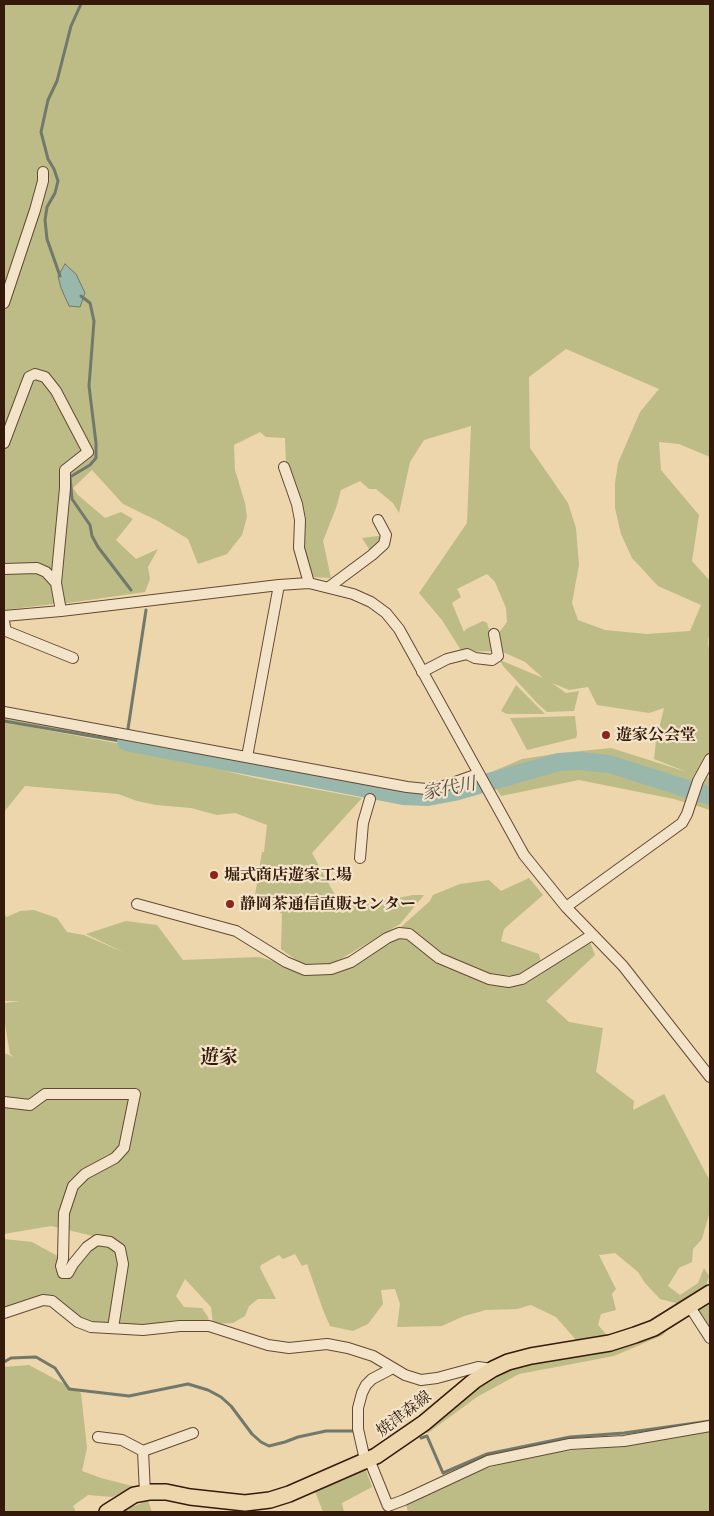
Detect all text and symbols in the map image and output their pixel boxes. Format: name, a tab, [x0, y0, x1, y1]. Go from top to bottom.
place label: 遊家公会堂	[616, 725, 696, 745]
marker: 遊家公会堂	[600, 729, 612, 741]
water label: 家代川	[420, 773, 478, 805]
place label: 堀式商店遊家工場	[224, 865, 352, 885]
marker: 堀式商店遊家工場	[208, 869, 220, 881]
place label: 静岡茶通信直販センター	[240, 894, 416, 914]
marker: 静岡茶通信直販センター	[224, 898, 236, 910]
district label: 遊家	[200, 1047, 238, 1069]
street label: 焼津森線	[373, 1387, 435, 1441]

